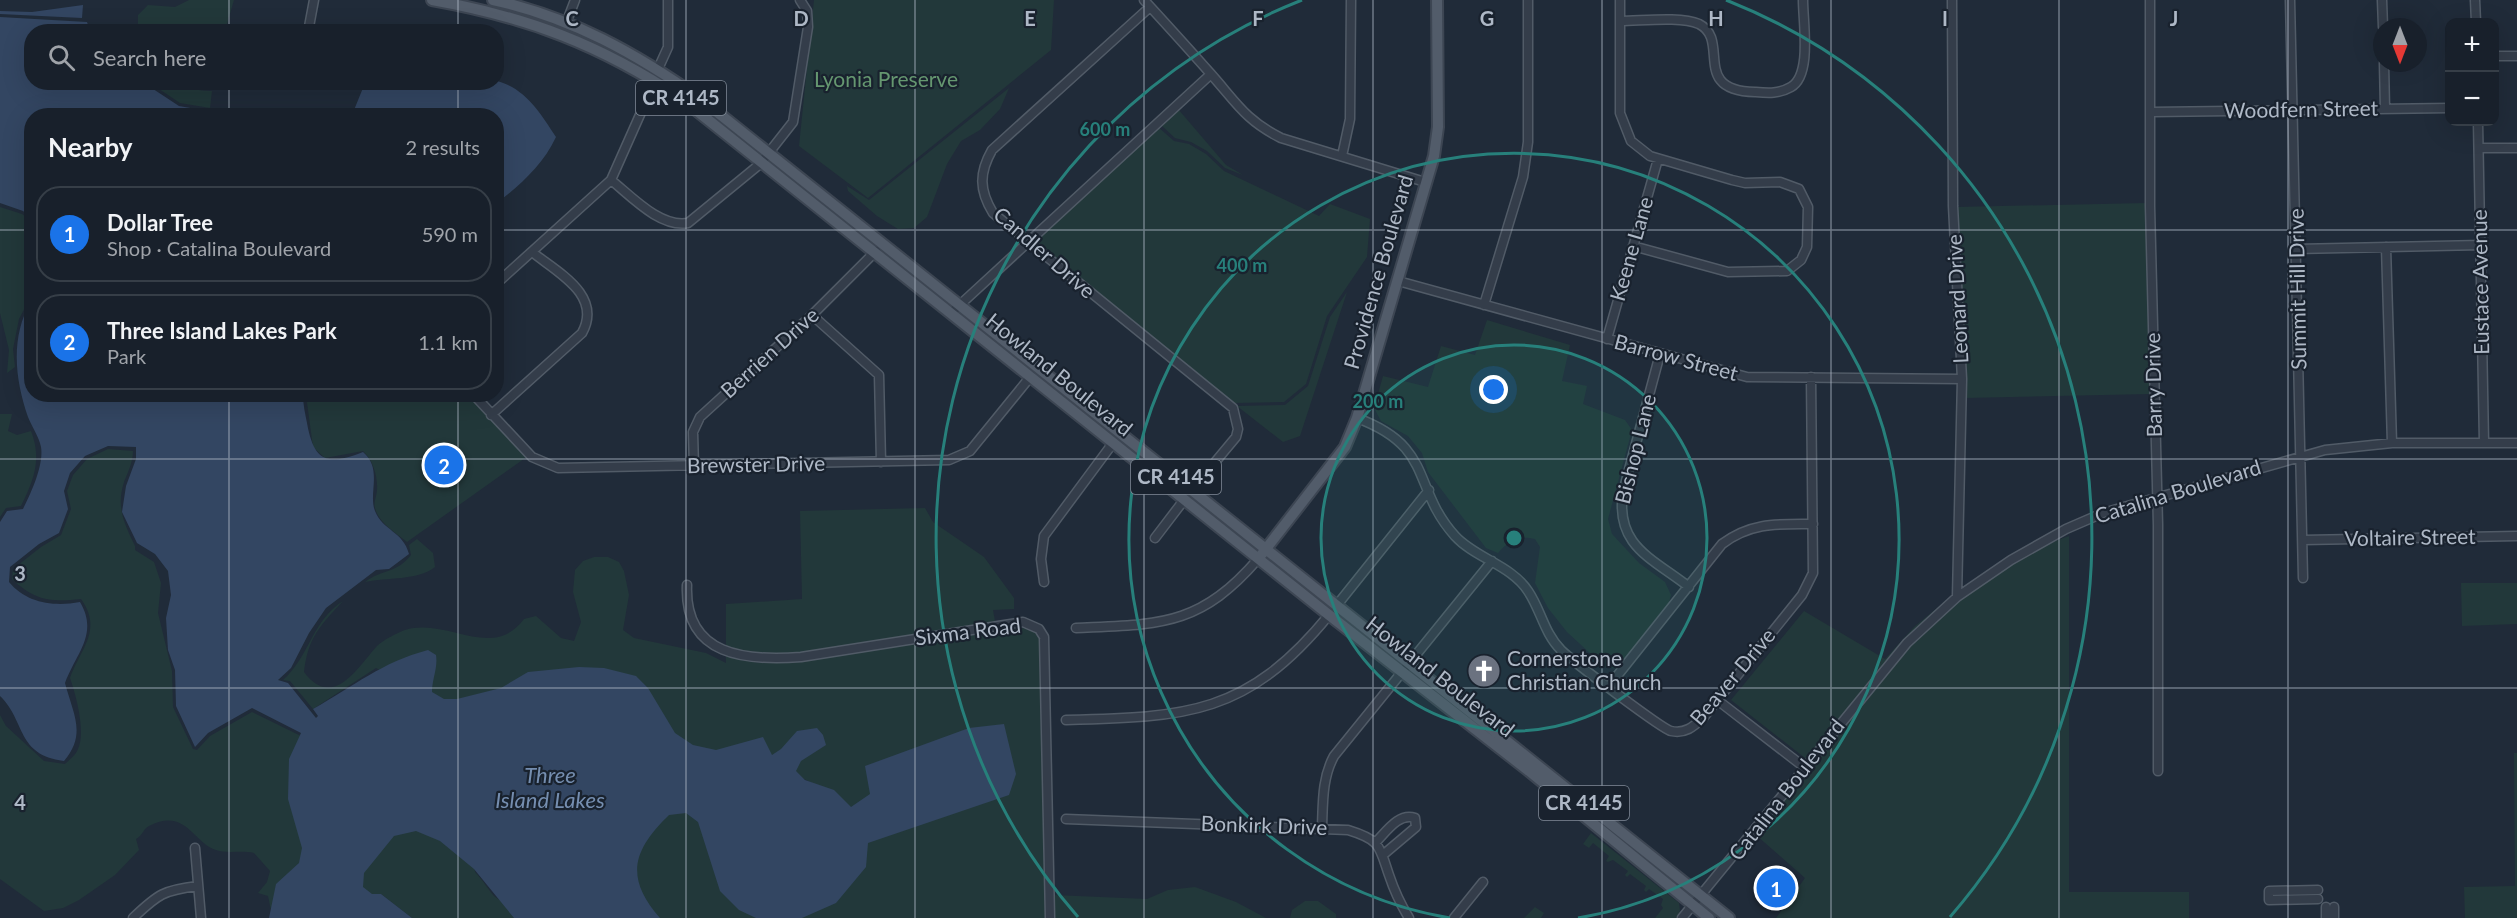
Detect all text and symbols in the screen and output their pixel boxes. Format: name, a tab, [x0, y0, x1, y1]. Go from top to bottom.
text: C	[565, 6, 579, 30]
text: D	[793, 6, 809, 30]
text: E	[1024, 6, 1036, 30]
text: F	[1252, 6, 1264, 30]
text: G	[1480, 6, 1494, 30]
text: H	[1708, 6, 1724, 30]
text: I	[1942, 6, 1948, 30]
text: J	[2170, 6, 2178, 30]
north arrow	[2373, 18, 2427, 72]
map controls	[2445, 18, 2499, 126]
button: +	[2445, 18, 2499, 72]
search box	[24, 24, 504, 90]
icon: search	[45, 41, 78, 74]
text: Search here	[93, 44, 206, 71]
park label: Lyonia Preserve	[814, 66, 958, 91]
button: −	[2445, 72, 2499, 126]
road number: CR 4145	[636, 81, 726, 115]
street label: Woodfern Street	[2224, 95, 2379, 122]
text: 600 m	[1080, 118, 1130, 140]
text: Nearby	[48, 131, 133, 163]
text: 2 results	[405, 135, 480, 159]
street label: Providence Boulevard	[1338, 172, 1417, 372]
street label: Keene Lane	[1604, 193, 1657, 304]
street label: Candler Drive	[989, 201, 1101, 303]
street label: Summit Hill Drive	[2283, 208, 2310, 370]
text: Dollar Tree	[107, 209, 213, 236]
street label: Eustace Avenue	[2466, 209, 2493, 355]
text: 1	[64, 222, 75, 246]
text: 590 m	[422, 222, 478, 246]
street label: Leonard Drive	[1941, 234, 1972, 364]
text: Shop · Catalina Boulevard	[107, 236, 331, 260]
text: 400 m	[1217, 254, 1267, 276]
street label: Berrien Drive	[715, 301, 823, 402]
street label: Howland Boulevard	[982, 307, 1138, 441]
text: Three Island Lakes Park	[107, 317, 337, 344]
street label: Barrow Street	[1612, 328, 1742, 385]
text: 2	[64, 330, 75, 354]
text: 1.1 km	[418, 330, 478, 354]
street label: Barry Drive	[2139, 332, 2166, 438]
text: Park	[107, 344, 146, 368]
your location	[1479, 375, 1508, 404]
text: 200 m	[1353, 390, 1403, 412]
street label: Bishop Lane	[1609, 391, 1660, 506]
pin: 2	[424, 442, 464, 488]
street label: Brewster Drive	[687, 450, 825, 477]
street label: Catalina Boulevard	[2091, 453, 2264, 528]
road number: CR 4145	[1131, 460, 1221, 494]
street label: Voltaire Street	[2344, 523, 2476, 550]
centre of rings	[1504, 528, 1524, 548]
text: 3	[14, 561, 26, 585]
street label: Howland Boulevard	[1362, 610, 1520, 741]
street label: Sixma Road	[913, 612, 1022, 649]
street label: Beaver Drive	[1684, 622, 1780, 730]
place label: Cornerstone Christian Church	[1507, 645, 1661, 694]
church icon: Cornerstone Christian Church	[1466, 653, 1502, 689]
street label: Catalina Boulevard	[1723, 713, 1849, 865]
water label: Three Island Lakes	[495, 761, 605, 813]
road number: CR 4145	[1539, 786, 1629, 820]
text: 4	[14, 790, 26, 814]
street label: Bonkirk Drive	[1200, 810, 1328, 839]
pin: 1	[1756, 866, 1796, 910]

